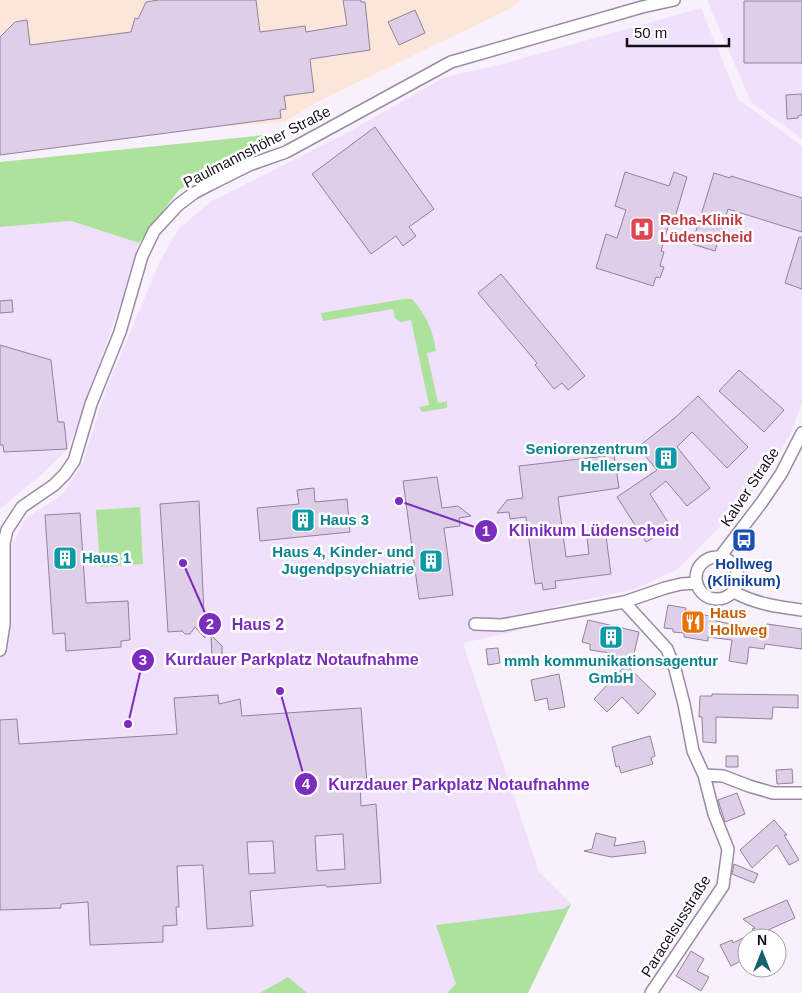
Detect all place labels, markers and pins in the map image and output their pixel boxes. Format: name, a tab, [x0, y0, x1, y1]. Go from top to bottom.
place label: Reha-Klinik Lüdenscheid	[660, 211, 753, 245]
hospital icon: Reha-Klinik Lüdenscheid	[629, 216, 655, 242]
place label: Seniorenzentrum Hellersen	[525, 440, 648, 474]
building icon: Seniorenzentrum Hellersen	[653, 445, 679, 471]
building icon: Haus 3	[290, 507, 316, 533]
place label: Haus 3	[320, 511, 369, 528]
callout: Klinikum Lüdenscheid	[474, 515, 690, 546]
bus stop icon: Hollweg (Klinikum)	[731, 527, 757, 553]
place label: Haus 4, Kinder- und Jugendpsychiatrie	[272, 543, 414, 577]
building icon: Haus 1	[52, 545, 78, 571]
building icon: Haus 4, Kinder- und Jugendpsychiatrie	[418, 548, 444, 574]
place label: Haus 1	[82, 549, 131, 566]
place label: Hollweg (Klinikum)	[707, 555, 781, 589]
place label: Haus Hollweg	[710, 604, 768, 638]
callout: Haus 2	[197, 609, 295, 640]
restaurant icon: Haus Hollweg	[680, 609, 706, 635]
building icon: mmh kommunikationsagentur GmbH	[598, 624, 624, 650]
callout: Kurdauer Parkplatz Notaufnahme	[130, 644, 428, 675]
place label: mmh kommunikationsagentur GmbH	[504, 652, 718, 686]
callout: Kurzdauer Parkplatz Notaufnahme	[294, 769, 600, 800]

